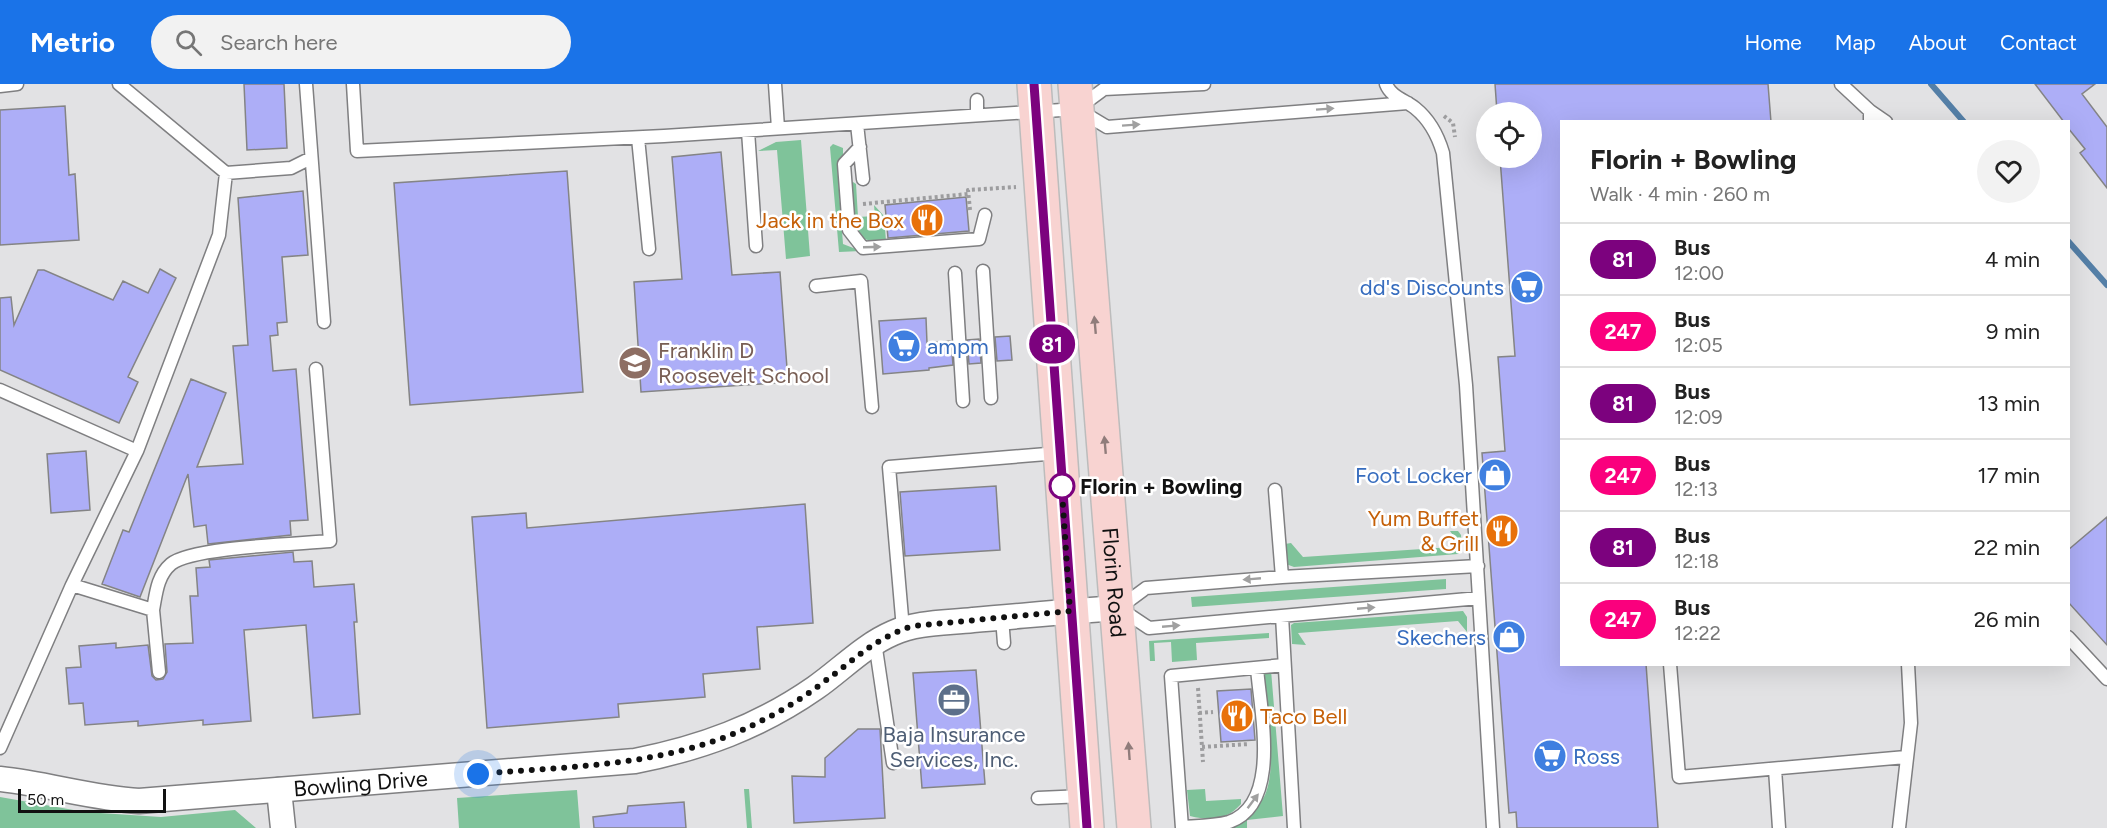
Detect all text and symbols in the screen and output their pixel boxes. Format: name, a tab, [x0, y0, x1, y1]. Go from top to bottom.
search box	[151, 15, 571, 69]
text: Metrio	[30, 25, 115, 59]
icon: search	[172, 26, 205, 59]
text: Search here	[220, 29, 338, 56]
text: Home	[1745, 30, 1802, 55]
text: Map	[1835, 30, 1876, 55]
text: About	[1909, 30, 1967, 55]
text: Contact	[2000, 30, 2077, 55]
map controls	[1476, 102, 1542, 168]
button: locate	[1476, 102, 1542, 168]
one-way arrow	[1316, 105, 1335, 114]
one-way arrow	[1121, 120, 1140, 129]
button: heart	[1977, 140, 2040, 203]
text: Florin + Bowling	[1590, 142, 1797, 176]
text: Walk · 4 min · 260 m	[1590, 182, 1770, 206]
restaurant icon: Jack in the Box	[909, 202, 945, 238]
place label: Jack in the Box	[756, 207, 905, 234]
text: Bus	[1674, 234, 1710, 261]
one-way arrow	[863, 242, 882, 251]
text: 4 min	[1985, 246, 2040, 273]
text: 81	[1612, 247, 1634, 272]
text: 12:00	[1674, 261, 1724, 285]
supermarket icon: dd's Discounts	[1509, 269, 1545, 305]
place label: dd's Discounts	[1360, 274, 1504, 301]
text: Bus	[1674, 306, 1710, 333]
one-way arrow	[1091, 316, 1100, 335]
text: 9 min	[1986, 318, 2040, 345]
text: 247	[1604, 319, 1642, 344]
line badge: 81	[1025, 324, 1079, 364]
supermarket icon: ampm	[886, 328, 922, 364]
text: 81	[1041, 332, 1063, 357]
place label: ampm	[927, 333, 989, 360]
text: 12:05	[1674, 333, 1723, 357]
place label: Franklin D Roosevelt School	[658, 337, 829, 389]
school or university icon: Franklin D Roosevelt School	[617, 345, 653, 381]
text: Bus	[1674, 378, 1710, 405]
text: 13 min	[1977, 390, 2040, 417]
text: 81	[1612, 391, 1634, 416]
text: 12:09	[1674, 405, 1723, 429]
one-way arrow	[1101, 435, 1110, 454]
text: Bus	[1674, 450, 1710, 477]
shop icon: Foot Locker	[1477, 457, 1513, 493]
place label: Foot Locker	[1355, 462, 1473, 489]
text: 17 min	[1978, 462, 2040, 489]
text: 247	[1604, 463, 1642, 488]
marker: Florin + Bowling	[1049, 473, 1075, 499]
place label: Florin + Bowling	[1080, 473, 1242, 500]
text: 12:13	[1674, 477, 1718, 501]
place label: Yum Buffet & Grill	[1368, 505, 1479, 557]
restaurant icon: Yum Buffet & Grill	[1484, 513, 1520, 549]
text: Bus	[1674, 522, 1710, 549]
street label: Florin Road	[1097, 526, 1132, 639]
text: 22 min	[1974, 534, 2040, 561]
text: 81	[1612, 535, 1634, 560]
text: 12:18	[1674, 549, 1719, 573]
one-way arrow	[1242, 574, 1261, 584]
text: Bus	[1674, 594, 1710, 621]
one-way arrow	[1356, 603, 1375, 613]
text: 26 min	[1974, 606, 2040, 633]
text: 247	[1604, 607, 1642, 632]
shop icon: Skechers	[1491, 619, 1527, 655]
one-way arrow	[1162, 621, 1181, 630]
text: 12:22	[1674, 621, 1721, 645]
place label: Skechers	[1396, 624, 1486, 651]
office icon: Baja Insurance Services, Inc.	[936, 682, 972, 718]
restaurant icon: Taco Bell	[1219, 698, 1255, 734]
place label: Taco Bell	[1260, 703, 1347, 730]
place label: Baja Insurance Services, Inc.	[883, 721, 1025, 773]
supermarket icon: Ross	[1532, 738, 1568, 774]
one-way arrow	[1124, 741, 1134, 760]
place label: Ross	[1573, 743, 1620, 770]
your location	[463, 759, 493, 789]
street label: Bowling Drive	[292, 764, 429, 802]
scale bar	[18, 786, 166, 814]
text: 50 m	[27, 790, 64, 809]
one-way arrow	[1246, 793, 1258, 808]

